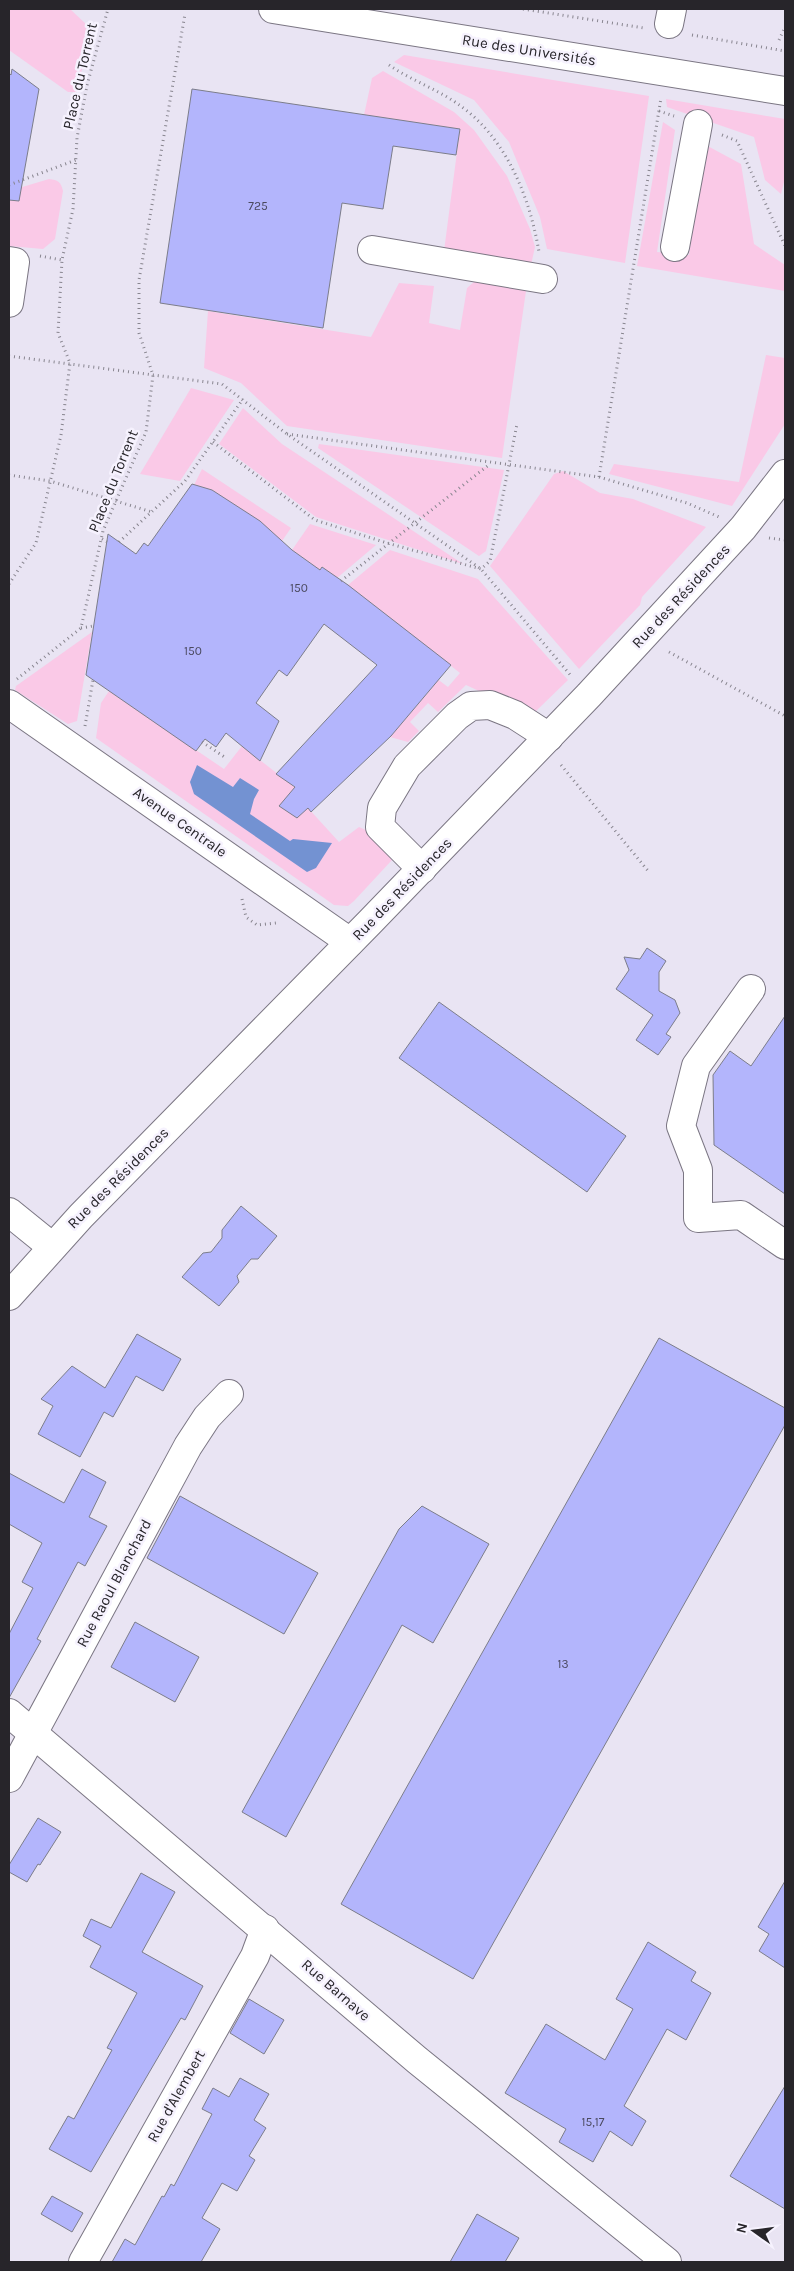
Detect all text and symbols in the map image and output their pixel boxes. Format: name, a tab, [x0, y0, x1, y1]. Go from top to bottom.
street label: Place du Torrent	[59, 20, 101, 131]
street label: Rue des Universités	[461, 31, 597, 69]
house number: 725	[248, 199, 268, 213]
street label: Place du Torrent	[84, 427, 142, 535]
street label: Rue des Résidences	[628, 540, 734, 652]
house number: 150	[290, 581, 308, 595]
house number: 150	[184, 644, 202, 658]
street label: Avenue Centrale	[130, 783, 230, 861]
street label: Rue des Résidences	[348, 834, 456, 944]
street label: Rue des Résidences	[64, 1124, 172, 1232]
street label: Rue Raoul Blanchard	[73, 1516, 155, 1650]
house number: 13	[557, 1657, 569, 1671]
street label: Rue Barnave	[298, 1955, 374, 2025]
street label: Rue d'Alembert	[143, 2046, 209, 2145]
house number: 15,17	[582, 2115, 605, 2129]
north arrow	[729, 2206, 779, 2256]
text: N	[732, 2221, 751, 2235]

